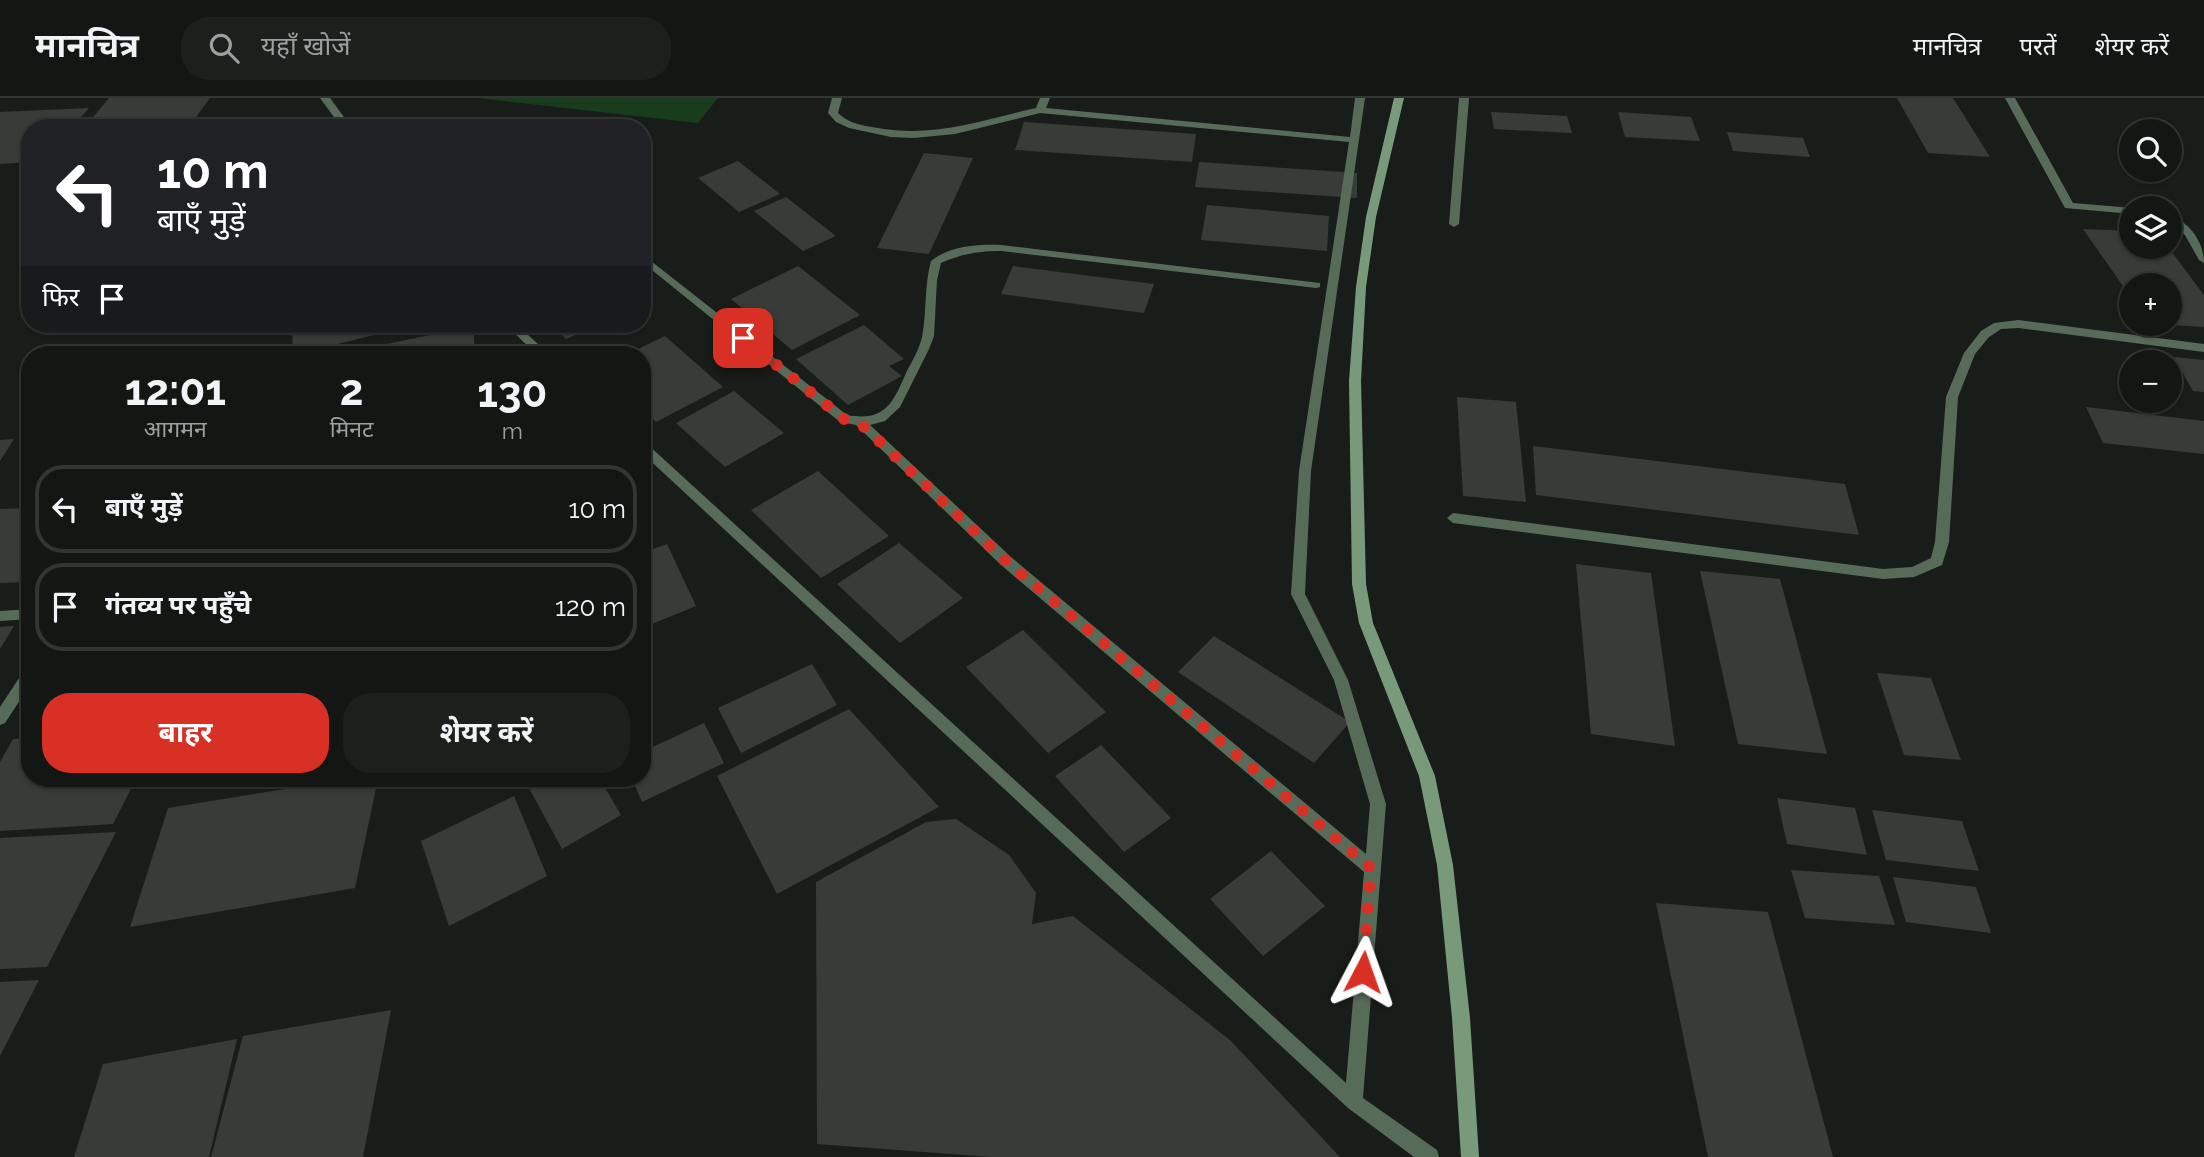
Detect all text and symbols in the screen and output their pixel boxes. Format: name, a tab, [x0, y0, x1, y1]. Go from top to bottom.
search box	[181, 17, 671, 80]
text: मानचित्र	[35, 26, 139, 65]
icon: search	[205, 29, 243, 67]
text: यहाँ खोजें	[261, 31, 351, 61]
text: मानचित्र	[1913, 32, 1981, 61]
text: परतें	[2019, 32, 2057, 61]
text: शेयर करें	[2095, 32, 2169, 61]
map controls	[2119, 119, 2182, 413]
button: search	[2119, 119, 2182, 182]
text: 10 m	[157, 142, 269, 199]
icon: left	[42, 147, 133, 238]
button: layers	[2119, 196, 2182, 259]
text: बाएँ मुड़ें	[157, 201, 246, 238]
button: +	[2119, 273, 2182, 336]
icon: arrive	[93, 280, 131, 318]
text: फिर	[42, 282, 79, 312]
pin	[713, 308, 773, 368]
icon: arrive	[724, 319, 762, 357]
button: −	[2119, 350, 2182, 413]
text: 12:01	[125, 366, 226, 415]
text: 2	[340, 366, 364, 415]
text: 130	[477, 368, 547, 417]
text: आगमन	[144, 415, 207, 442]
text: मिनट	[330, 415, 374, 442]
text: m	[502, 417, 523, 444]
icon: left	[46, 490, 84, 528]
text: बाएँ मुड़ें	[105, 492, 183, 522]
text: 10 m	[568, 494, 626, 524]
icon: arrive	[46, 588, 84, 626]
text: गंतव्य पर पहुँचे	[105, 590, 251, 620]
text: 120 m	[555, 592, 626, 622]
button: बाहर	[42, 693, 329, 773]
button: शेयर करें	[343, 693, 630, 773]
position arrow	[1326, 935, 1400, 1009]

